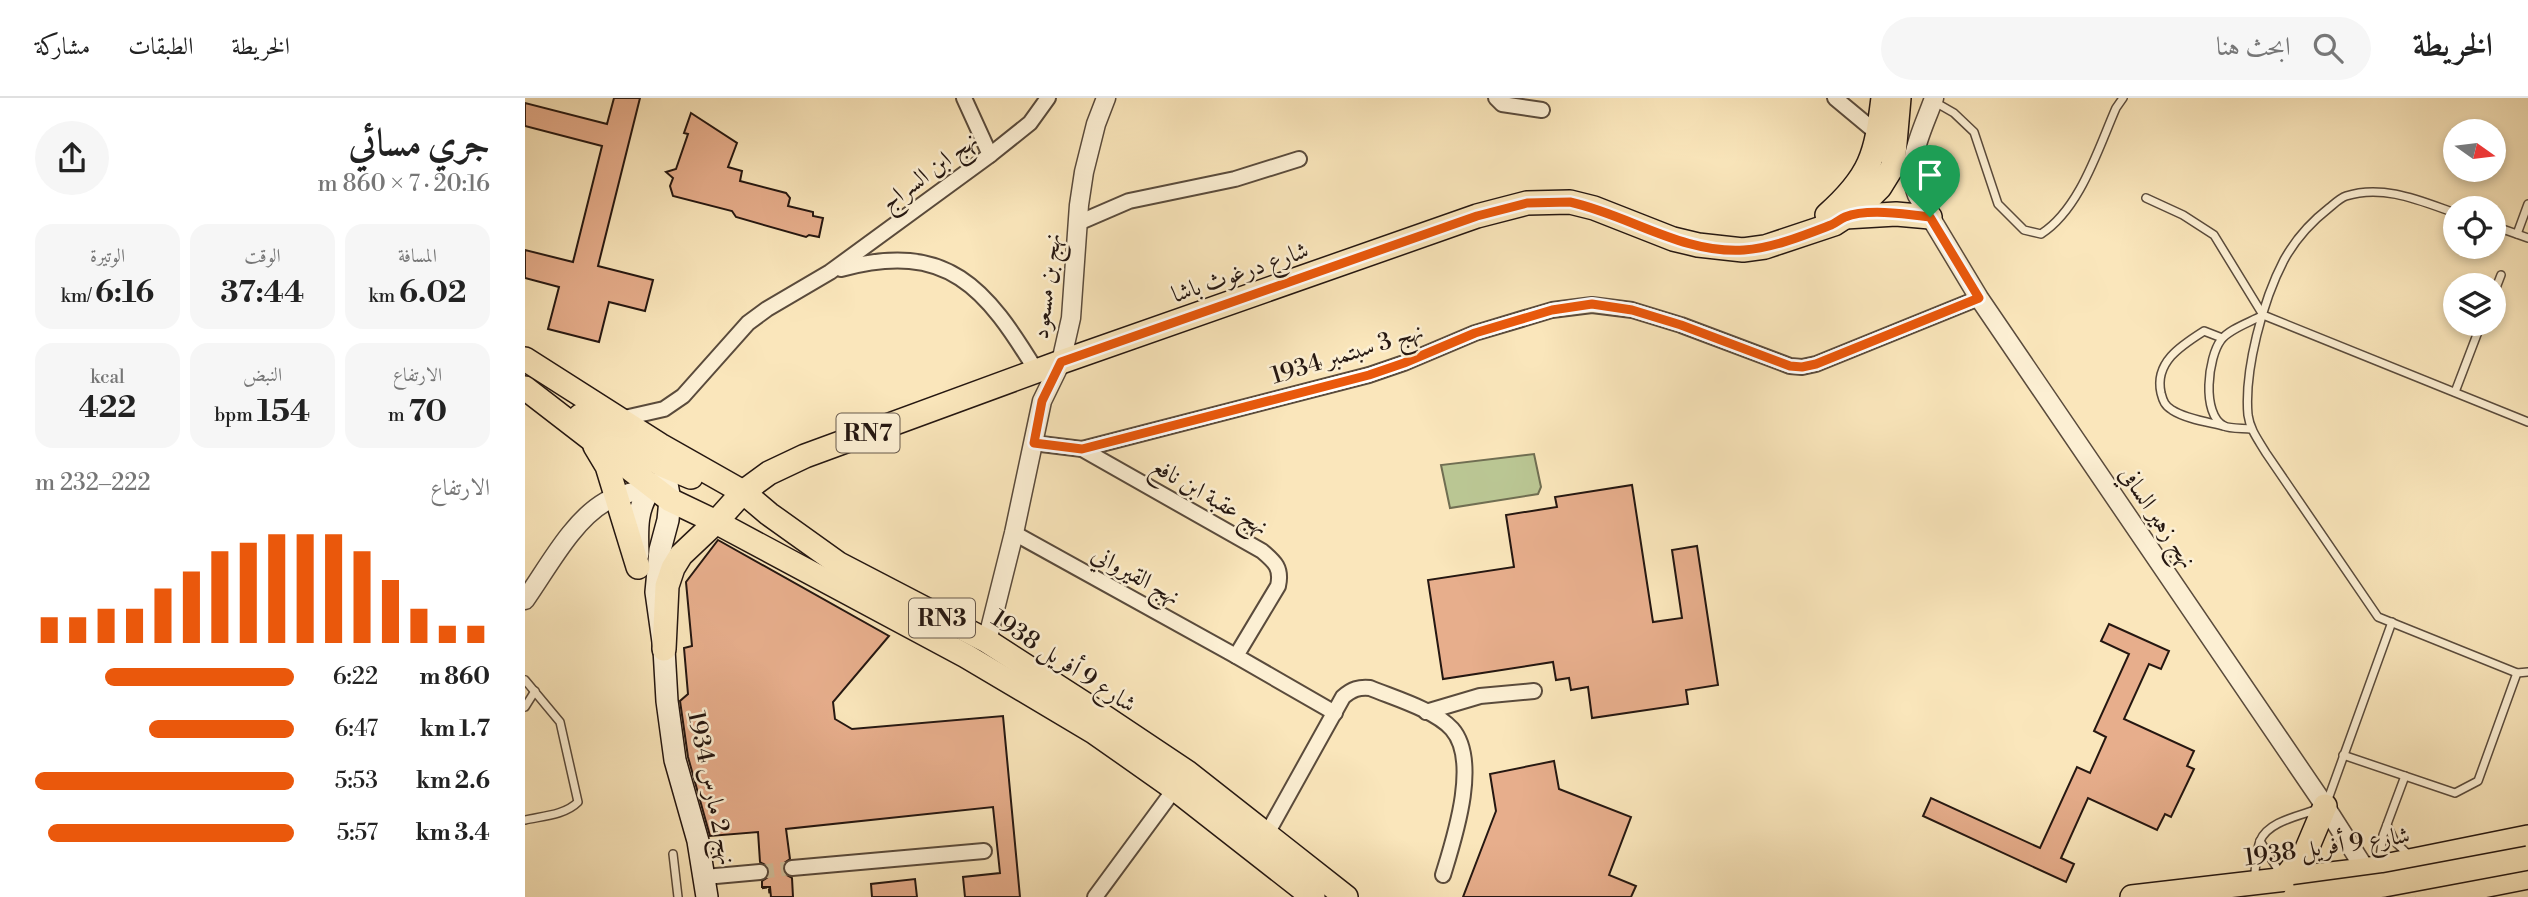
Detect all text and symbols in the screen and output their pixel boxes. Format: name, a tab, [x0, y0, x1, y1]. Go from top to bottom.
search box	[1881, 17, 2371, 80]
text: الخريطة	[2413, 26, 2493, 67]
icon: search	[2309, 29, 2347, 67]
text: ابحث هنا	[2216, 31, 2291, 63]
text: مشاركة	[35, 32, 90, 62]
text: الطبقات	[128, 32, 194, 62]
text: الخريطة	[232, 32, 290, 62]
north arrow	[2443, 119, 2506, 182]
map controls	[2443, 119, 2506, 336]
text: جري مسائي	[349, 120, 490, 167]
button: share	[35, 121, 109, 195]
street label: نهج ابن السراج	[875, 126, 987, 222]
pin	[1900, 145, 1960, 217]
icon: arrive	[1911, 156, 1949, 194]
text: 20:16 · 7 × 860 m	[318, 170, 490, 198]
button: locate	[2443, 196, 2506, 259]
street label: نهج بن مسعود	[1026, 231, 1073, 342]
street label: شارع درغوث باشا	[1168, 235, 1314, 314]
text: الوتيرة	[90, 244, 125, 268]
text: الوقت	[244, 244, 281, 268]
text: المسافة	[398, 244, 437, 268]
button: layers	[2443, 273, 2506, 336]
text: 6:16	[95, 274, 154, 312]
text: 37:44	[221, 274, 304, 312]
text: 6.02	[399, 274, 466, 312]
text: /km	[61, 284, 95, 308]
text: km	[369, 284, 399, 308]
street label: نهج 3 سبتمبر 1934	[1267, 317, 1429, 396]
text: النبض	[243, 363, 282, 387]
text: الارتفاع	[393, 363, 442, 387]
text: kcal	[90, 365, 125, 389]
text: 422	[79, 389, 136, 427]
text: 154	[257, 393, 310, 431]
text: 70	[409, 393, 447, 431]
text: bpm	[215, 403, 257, 427]
text: m	[388, 403, 409, 427]
road number: RN7	[837, 414, 899, 452]
street label: نهج عقبة ابن نافع	[1142, 451, 1274, 548]
street label: نهج زهير السافي	[2108, 461, 2202, 577]
text: 222–232 m	[35, 469, 151, 497]
text: الارتفاع	[430, 474, 490, 502]
street label: نهج القيرواني	[1083, 539, 1185, 617]
road number: RN3	[909, 598, 975, 638]
street label: شارع 9 أفريل 1938	[983, 601, 1143, 723]
text: 6:22	[333, 663, 378, 691]
text: 860 m	[420, 663, 490, 691]
street label: نهج 2 مارس 1934	[675, 708, 742, 869]
text: 6:47	[335, 715, 378, 743]
text: 1.7 km	[420, 715, 490, 743]
text: 5:53	[335, 767, 378, 795]
text: 2.6 km	[416, 767, 490, 795]
street label: شارع 9 أفريل 1938	[2242, 818, 2412, 877]
text: 5:57	[337, 819, 378, 847]
text: 3.4 km	[416, 819, 490, 847]

